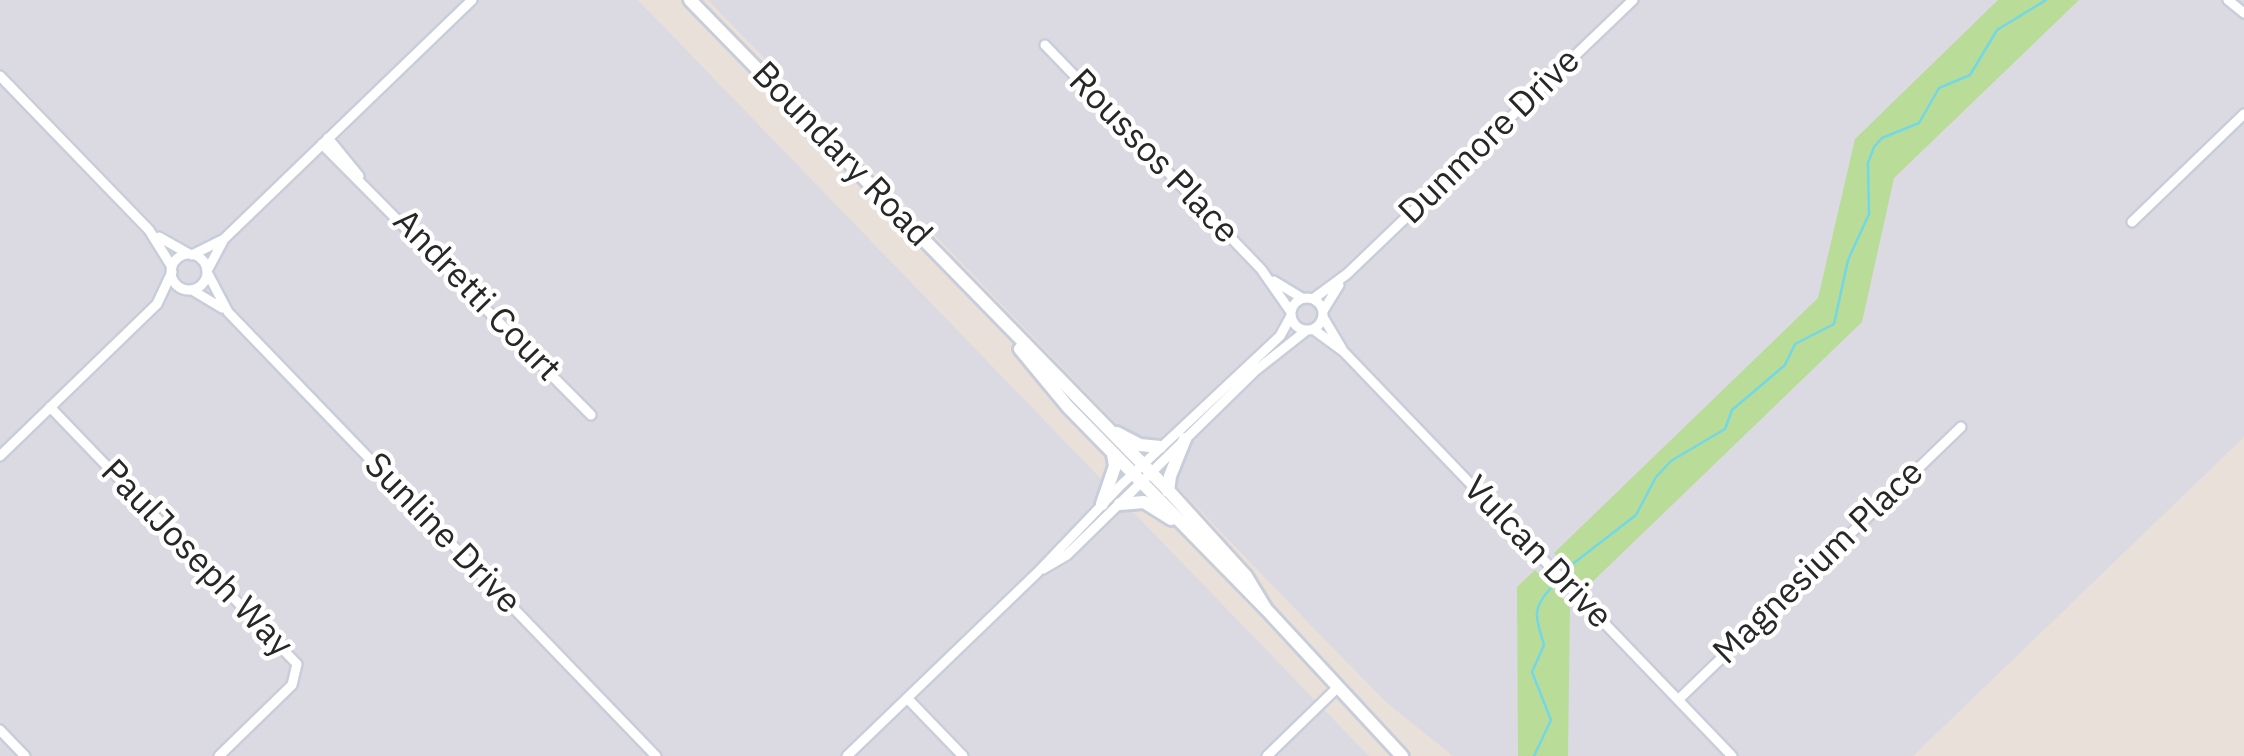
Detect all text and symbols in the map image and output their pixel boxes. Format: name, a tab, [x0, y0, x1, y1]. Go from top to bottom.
street label: Dunmore Drive	[1391, 40, 1589, 234]
street label: Boundary Road	[742, 54, 940, 256]
street label: Roussos Place	[1059, 61, 1247, 253]
street label: Andretti Court	[384, 201, 568, 391]
street label: Sunline Drive	[355, 445, 529, 623]
street label: PaulJoseph Way	[91, 452, 301, 666]
street label: Magnesium Place	[1705, 452, 1933, 674]
street label: Vulcan Drive	[1454, 468, 1620, 638]

